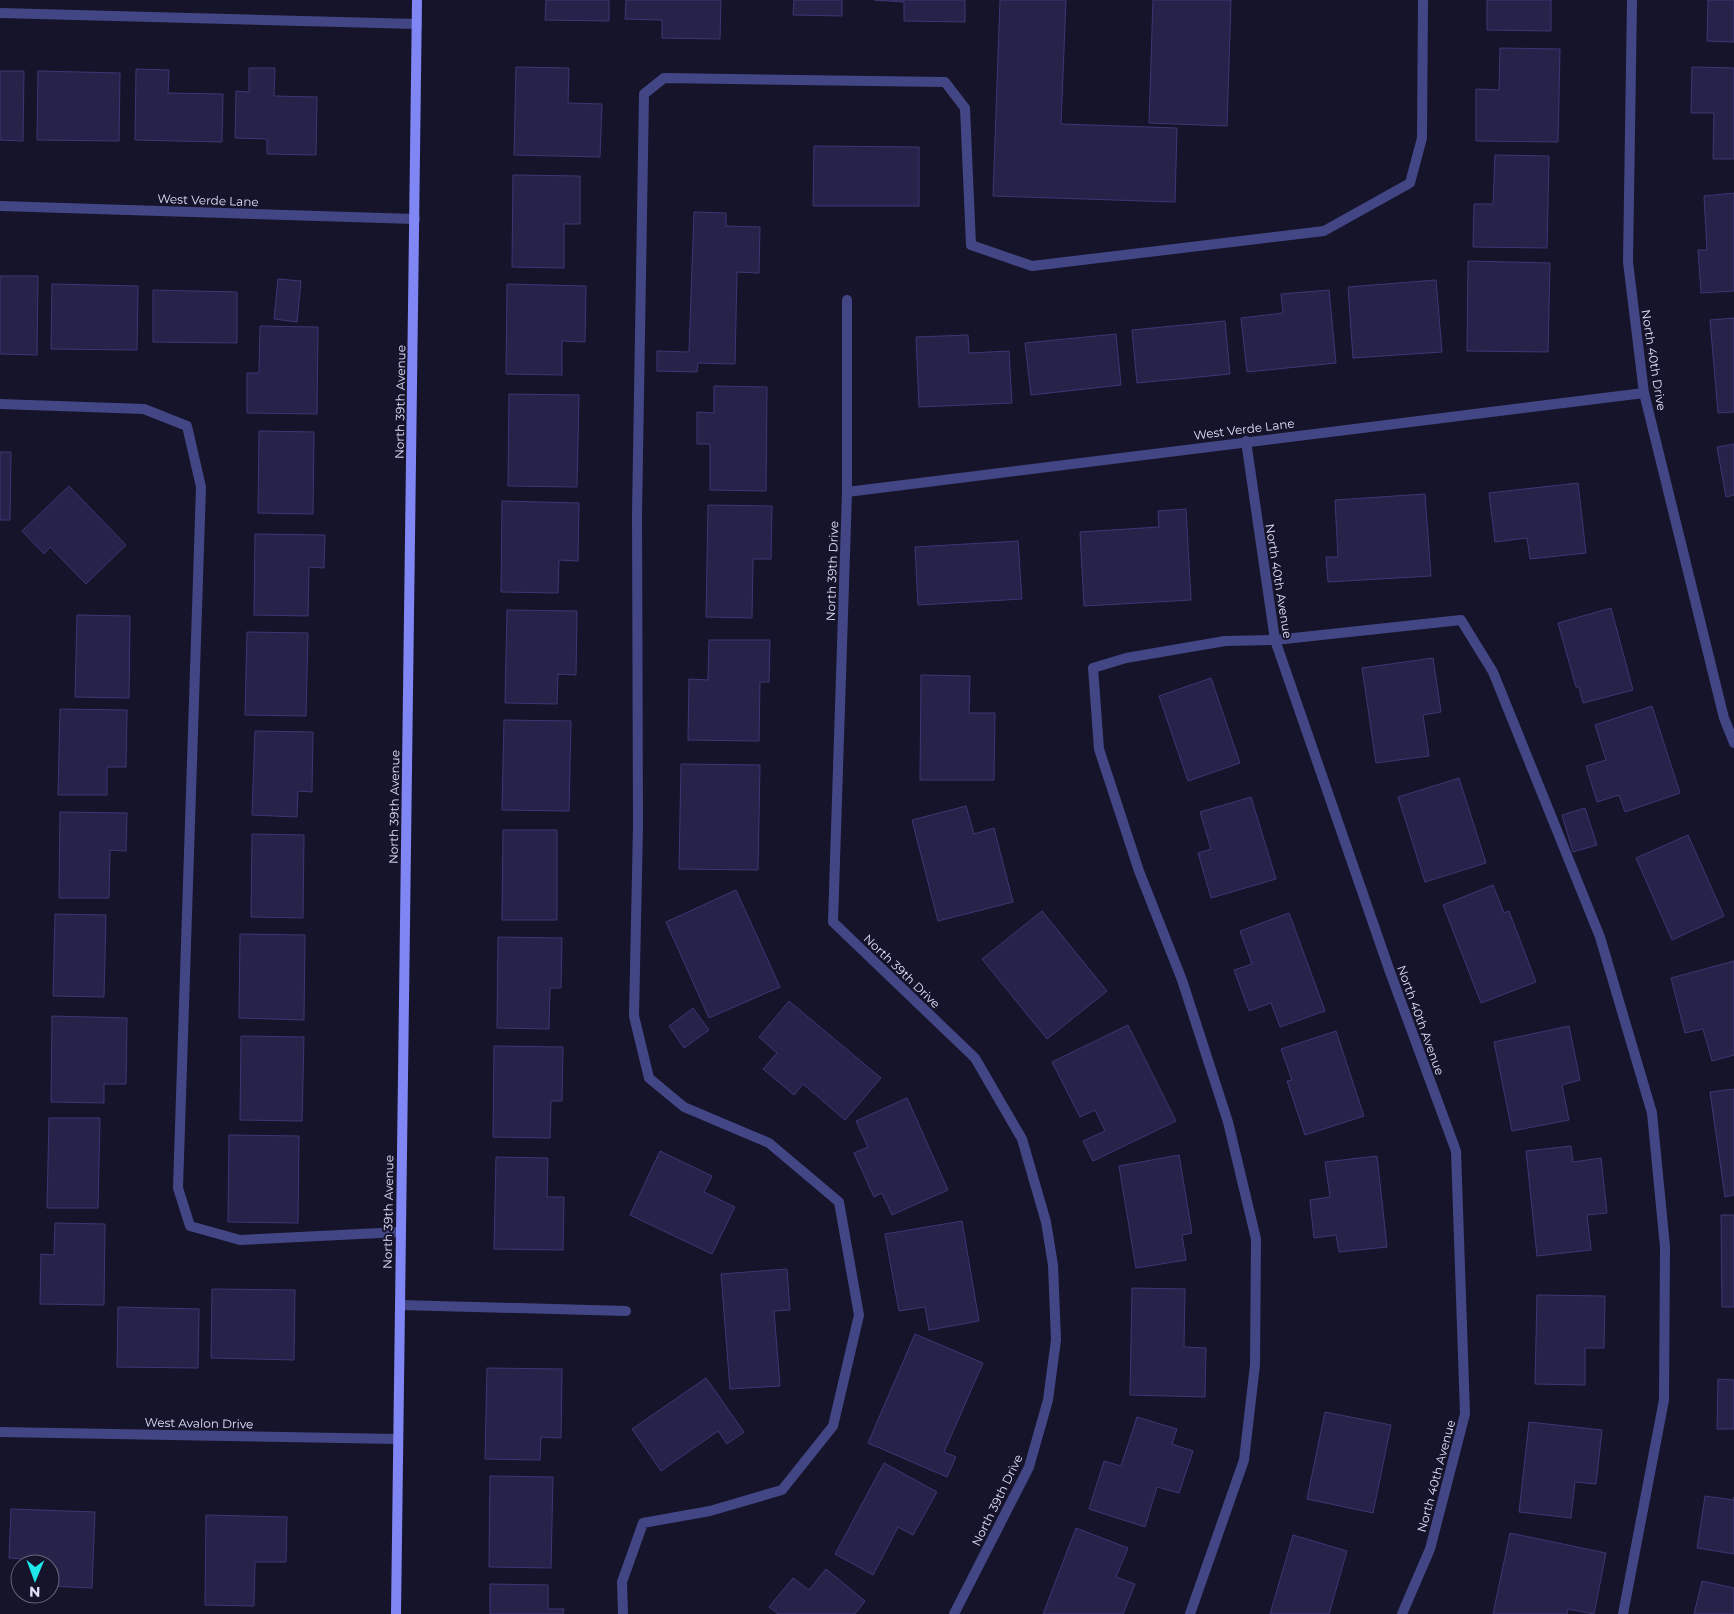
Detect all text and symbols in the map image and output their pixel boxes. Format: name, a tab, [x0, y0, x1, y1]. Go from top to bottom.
street label: West Verde Lane	[157, 191, 259, 209]
street label: North 40th Drive	[1639, 308, 1669, 412]
street label: North 39th Avenue	[392, 345, 408, 459]
street label: West Verde Lane	[1193, 415, 1295, 443]
street label: North 39th Drive	[823, 521, 841, 621]
street label: North 40th Avenue	[1263, 523, 1295, 639]
street label: North 39th Avenue	[386, 750, 402, 864]
street label: North 39th Drive	[861, 931, 943, 1011]
street label: North 40th Avenue	[1394, 963, 1448, 1077]
street label: North 39th Avenue	[380, 1155, 396, 1269]
street label: West Avalon Drive	[144, 1415, 254, 1431]
street label: North 40th Avenue	[1414, 1418, 1458, 1534]
street label: North 39th Drive	[968, 1452, 1026, 1548]
north arrow	[10, 1554, 60, 1604]
text: N	[29, 1583, 41, 1601]

